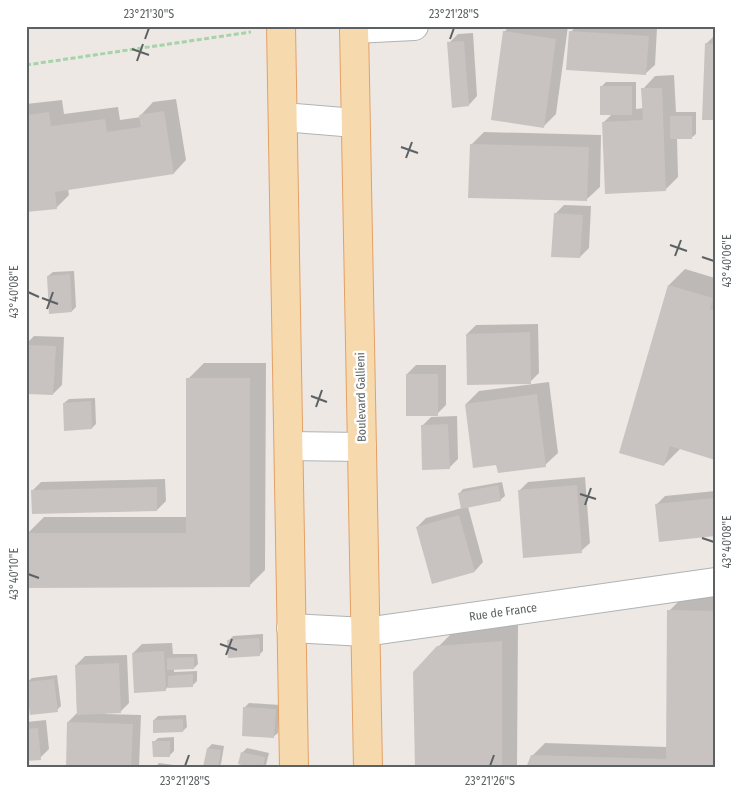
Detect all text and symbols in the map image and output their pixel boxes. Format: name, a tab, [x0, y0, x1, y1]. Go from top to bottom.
text: 23°21'30"S	[124, 7, 174, 21]
text: 23°21'28"S	[429, 7, 479, 21]
text: 43°40'06"E	[720, 234, 734, 288]
text: 43°40'08"E	[7, 265, 21, 319]
street label: Boulevard Gallieni	[353, 352, 369, 442]
text: 43°40'08"E	[720, 515, 734, 569]
text: 43°40'10"E	[7, 548, 21, 600]
street label: Rue de France	[468, 600, 538, 624]
text: 23°21'28"S	[160, 774, 210, 788]
text: 23°21'26"S	[465, 774, 515, 788]

